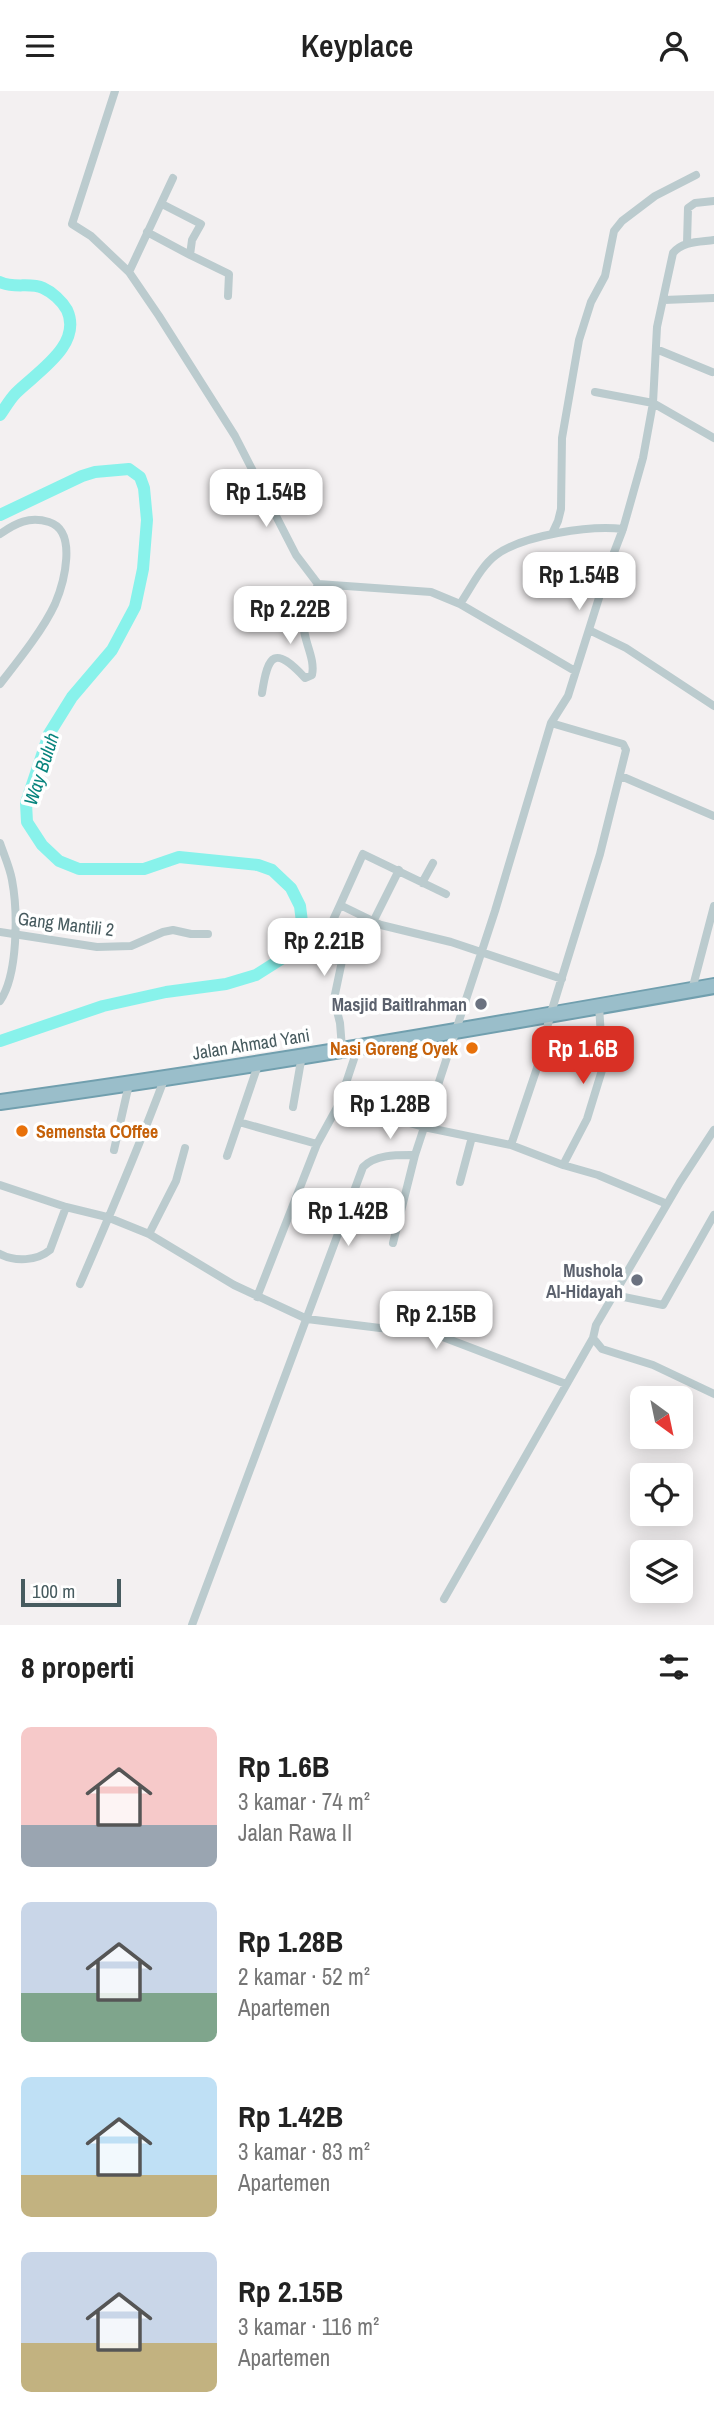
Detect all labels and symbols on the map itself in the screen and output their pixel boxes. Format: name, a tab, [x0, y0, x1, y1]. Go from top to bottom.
pin: Rp 1.54B	[194, 469, 338, 529]
pin: Rp 1.54B	[507, 553, 651, 612]
pin: Rp 2.22B	[218, 587, 362, 646]
water label: Way Buluh	[17, 729, 65, 809]
street label: Gang Mantili 2	[16, 906, 116, 942]
pin: Rp 2.21B	[252, 919, 396, 978]
place label: Masjid Baitlrahman	[332, 992, 467, 1017]
marker: Masjid Baitlrahman	[473, 996, 489, 1012]
street label: Jalan Ahmad Yani	[191, 1022, 311, 1066]
pin: Rp 1.6B	[518, 1027, 648, 1086]
place label: Nasi Goreng Oyek	[330, 1036, 459, 1061]
marker: Nasi Goreng Oyek	[464, 1040, 480, 1056]
pin: Rp 1.28B	[318, 1081, 462, 1141]
place label: Semensta COffee	[36, 1119, 158, 1144]
marker: Semensta COffee	[14, 1123, 30, 1139]
pin: Rp 1.42B	[276, 1189, 420, 1248]
place label: Mushola Al-Hidayah	[546, 1258, 624, 1304]
marker: Mushola Al-Hidayah	[629, 1272, 645, 1288]
pin: Rp 2.15B	[364, 1291, 508, 1351]
north arrow	[630, 1386, 693, 1449]
scale bar	[21, 1576, 121, 1608]

